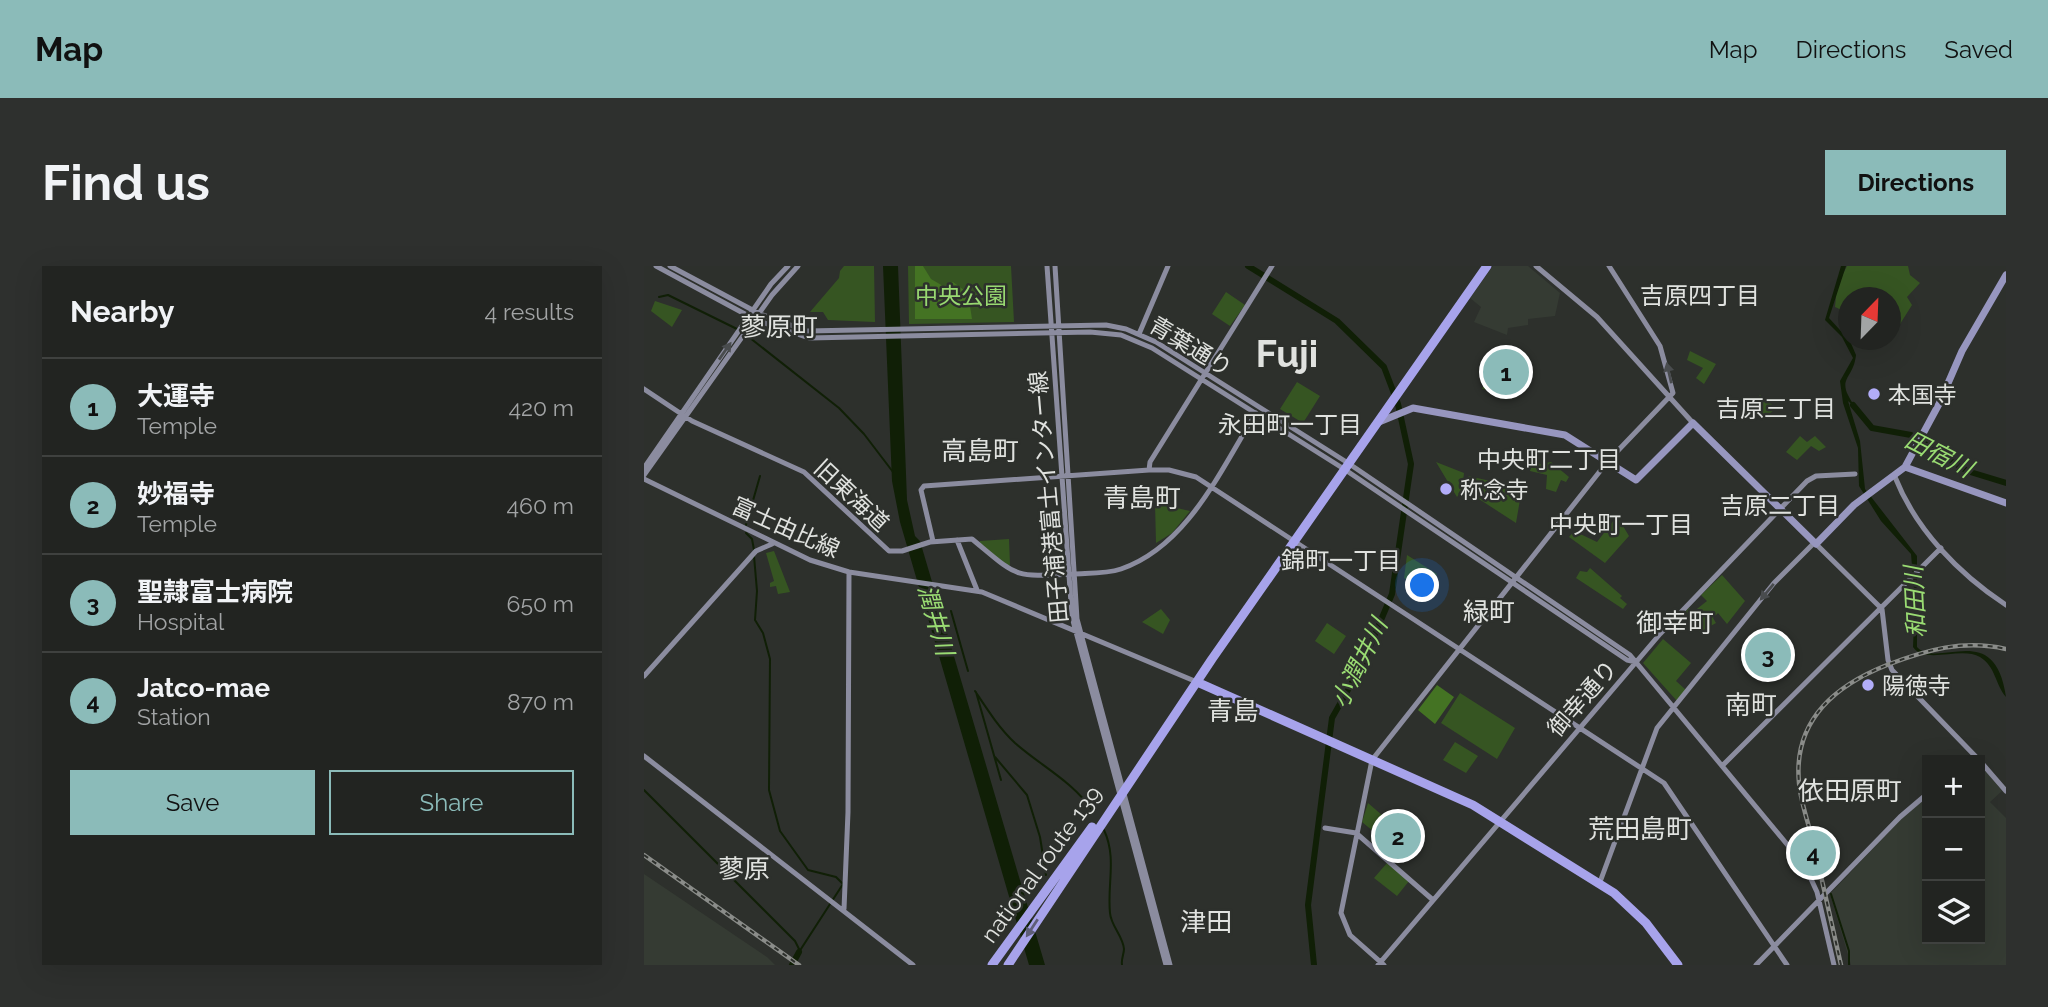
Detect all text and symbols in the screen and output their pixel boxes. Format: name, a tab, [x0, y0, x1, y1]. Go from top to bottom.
text: Map	[35, 30, 103, 69]
text: Map	[1709, 35, 1758, 64]
text: Directions	[1796, 35, 1906, 64]
text: Saved	[1944, 35, 2013, 64]
button: Directions	[1825, 150, 2006, 215]
text: Find us	[42, 154, 210, 211]
district label: 吉原四丁目	[1640, 281, 1760, 310]
park label: 中央公園	[915, 282, 1007, 309]
north arrow	[1838, 287, 1901, 350]
text: Nearby	[70, 294, 174, 329]
text: 4 results	[485, 298, 574, 325]
street label: 青葉通り	[1145, 311, 1237, 381]
district label: 蓼原町	[740, 312, 818, 342]
district label: Fuji	[1256, 332, 1318, 376]
one-way arrow	[718, 342, 732, 360]
pin: 1	[1483, 346, 1529, 398]
one-way arrow	[1663, 361, 1674, 383]
street label: 田子浦港富士インター線	[1024, 370, 1072, 624]
text: 大運寺	[137, 381, 215, 411]
place label: 本国寺	[1888, 381, 1957, 408]
marker: 本国寺	[1866, 386, 1882, 402]
text: 1	[87, 394, 99, 421]
text: 420 m	[508, 394, 574, 421]
district label: 吉原三丁目	[1716, 394, 1836, 423]
district label: 永田町一丁目	[1218, 410, 1362, 439]
text: Temple	[137, 412, 217, 439]
water label: 田宿川	[1900, 425, 1980, 485]
district label: 高島町	[941, 436, 1019, 466]
district label: 中央町二丁目	[1477, 445, 1621, 474]
street label: 旧東海道	[809, 454, 895, 536]
place label: 称念寺	[1460, 476, 1529, 503]
text: 妙福寺	[137, 479, 215, 509]
marker: 称念寺	[1438, 481, 1454, 497]
district label: 青島町	[1103, 483, 1181, 513]
street label: 富士由比線	[728, 491, 844, 563]
district label: 吉原二丁目	[1720, 491, 1840, 520]
text: 2	[87, 492, 99, 519]
text: 460 m	[506, 492, 574, 519]
text: Temple	[137, 510, 217, 537]
district label: 中央町一丁目	[1549, 510, 1693, 539]
district label: 錦町一丁目	[1281, 546, 1401, 575]
water label: 和田川	[1898, 562, 1931, 639]
your location	[1405, 568, 1439, 602]
text: 聖隷富士病院	[137, 577, 293, 607]
water label: 潤井川	[912, 581, 961, 661]
one-way arrow	[1760, 583, 1775, 600]
text: 3	[87, 590, 99, 617]
text: 650 m	[507, 590, 574, 617]
district label: 緑町	[1463, 597, 1515, 627]
text: Hospital	[137, 608, 224, 635]
district label: 御幸町	[1636, 608, 1714, 638]
water label: 小潤井川	[1325, 611, 1394, 712]
pin: 3	[1745, 629, 1791, 681]
street label: 御幸通り	[1542, 654, 1622, 742]
place label: 陽徳寺	[1882, 672, 1951, 699]
text: Jatco-mae	[137, 673, 270, 703]
marker: 陽徳寺	[1860, 677, 1876, 693]
text: 4	[86, 688, 100, 715]
text: 870 m	[507, 688, 574, 715]
district label: 南町	[1725, 690, 1777, 720]
district label: 青島	[1207, 696, 1259, 726]
text: Station	[137, 703, 211, 730]
map controls	[1922, 755, 1985, 944]
button: +	[1922, 755, 1985, 818]
button: Save	[70, 770, 315, 835]
button: Share	[329, 770, 574, 835]
district label: 依田原町	[1798, 776, 1902, 806]
street label: national route 139	[975, 780, 1107, 948]
pin: 2	[1375, 810, 1421, 862]
district label: 荒田島町	[1588, 814, 1692, 844]
button: −	[1922, 818, 1985, 881]
pin: 4	[1790, 827, 1836, 879]
district label: 蓼原	[718, 854, 770, 884]
button: layers	[1922, 881, 1985, 944]
district label: 津田	[1180, 907, 1232, 937]
one-way arrow	[1026, 919, 1039, 938]

